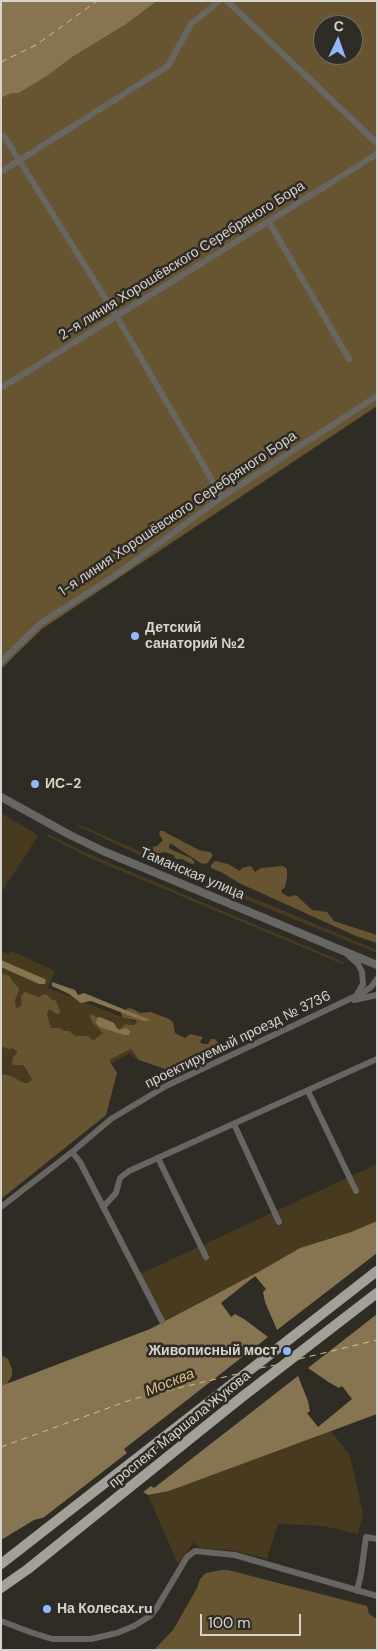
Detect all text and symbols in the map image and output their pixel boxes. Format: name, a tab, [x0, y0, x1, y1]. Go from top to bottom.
north arrow	[313, 15, 363, 65]
text: С	[333, 17, 344, 35]
street label: 2-я линия Хорошёвского Серебряного Бора	[56, 178, 308, 344]
street label: 1-я линия Хорошёвского Серебряного Бора	[56, 428, 300, 600]
place label: Детский санаторий №2	[145, 620, 245, 652]
marker: Детский санаторий №2	[129, 630, 141, 642]
place label: ИС-2	[45, 776, 81, 792]
marker: ИС-2	[29, 778, 41, 790]
street label: Таманская улица	[137, 844, 247, 904]
street label: проектируемый проезд № 3736	[142, 988, 334, 1092]
place label: Живописный мост	[148, 1343, 277, 1359]
marker: Живописный мост	[281, 1345, 293, 1357]
water label: Москва	[143, 1365, 197, 1401]
street label: проспект Маршала Жукова	[106, 1368, 254, 1492]
place label: На Колесах.ru	[57, 1601, 153, 1617]
marker: На Колесах.ru	[41, 1603, 53, 1615]
scale bar	[203, 1604, 304, 1636]
text: 100 m	[208, 1613, 251, 1633]

